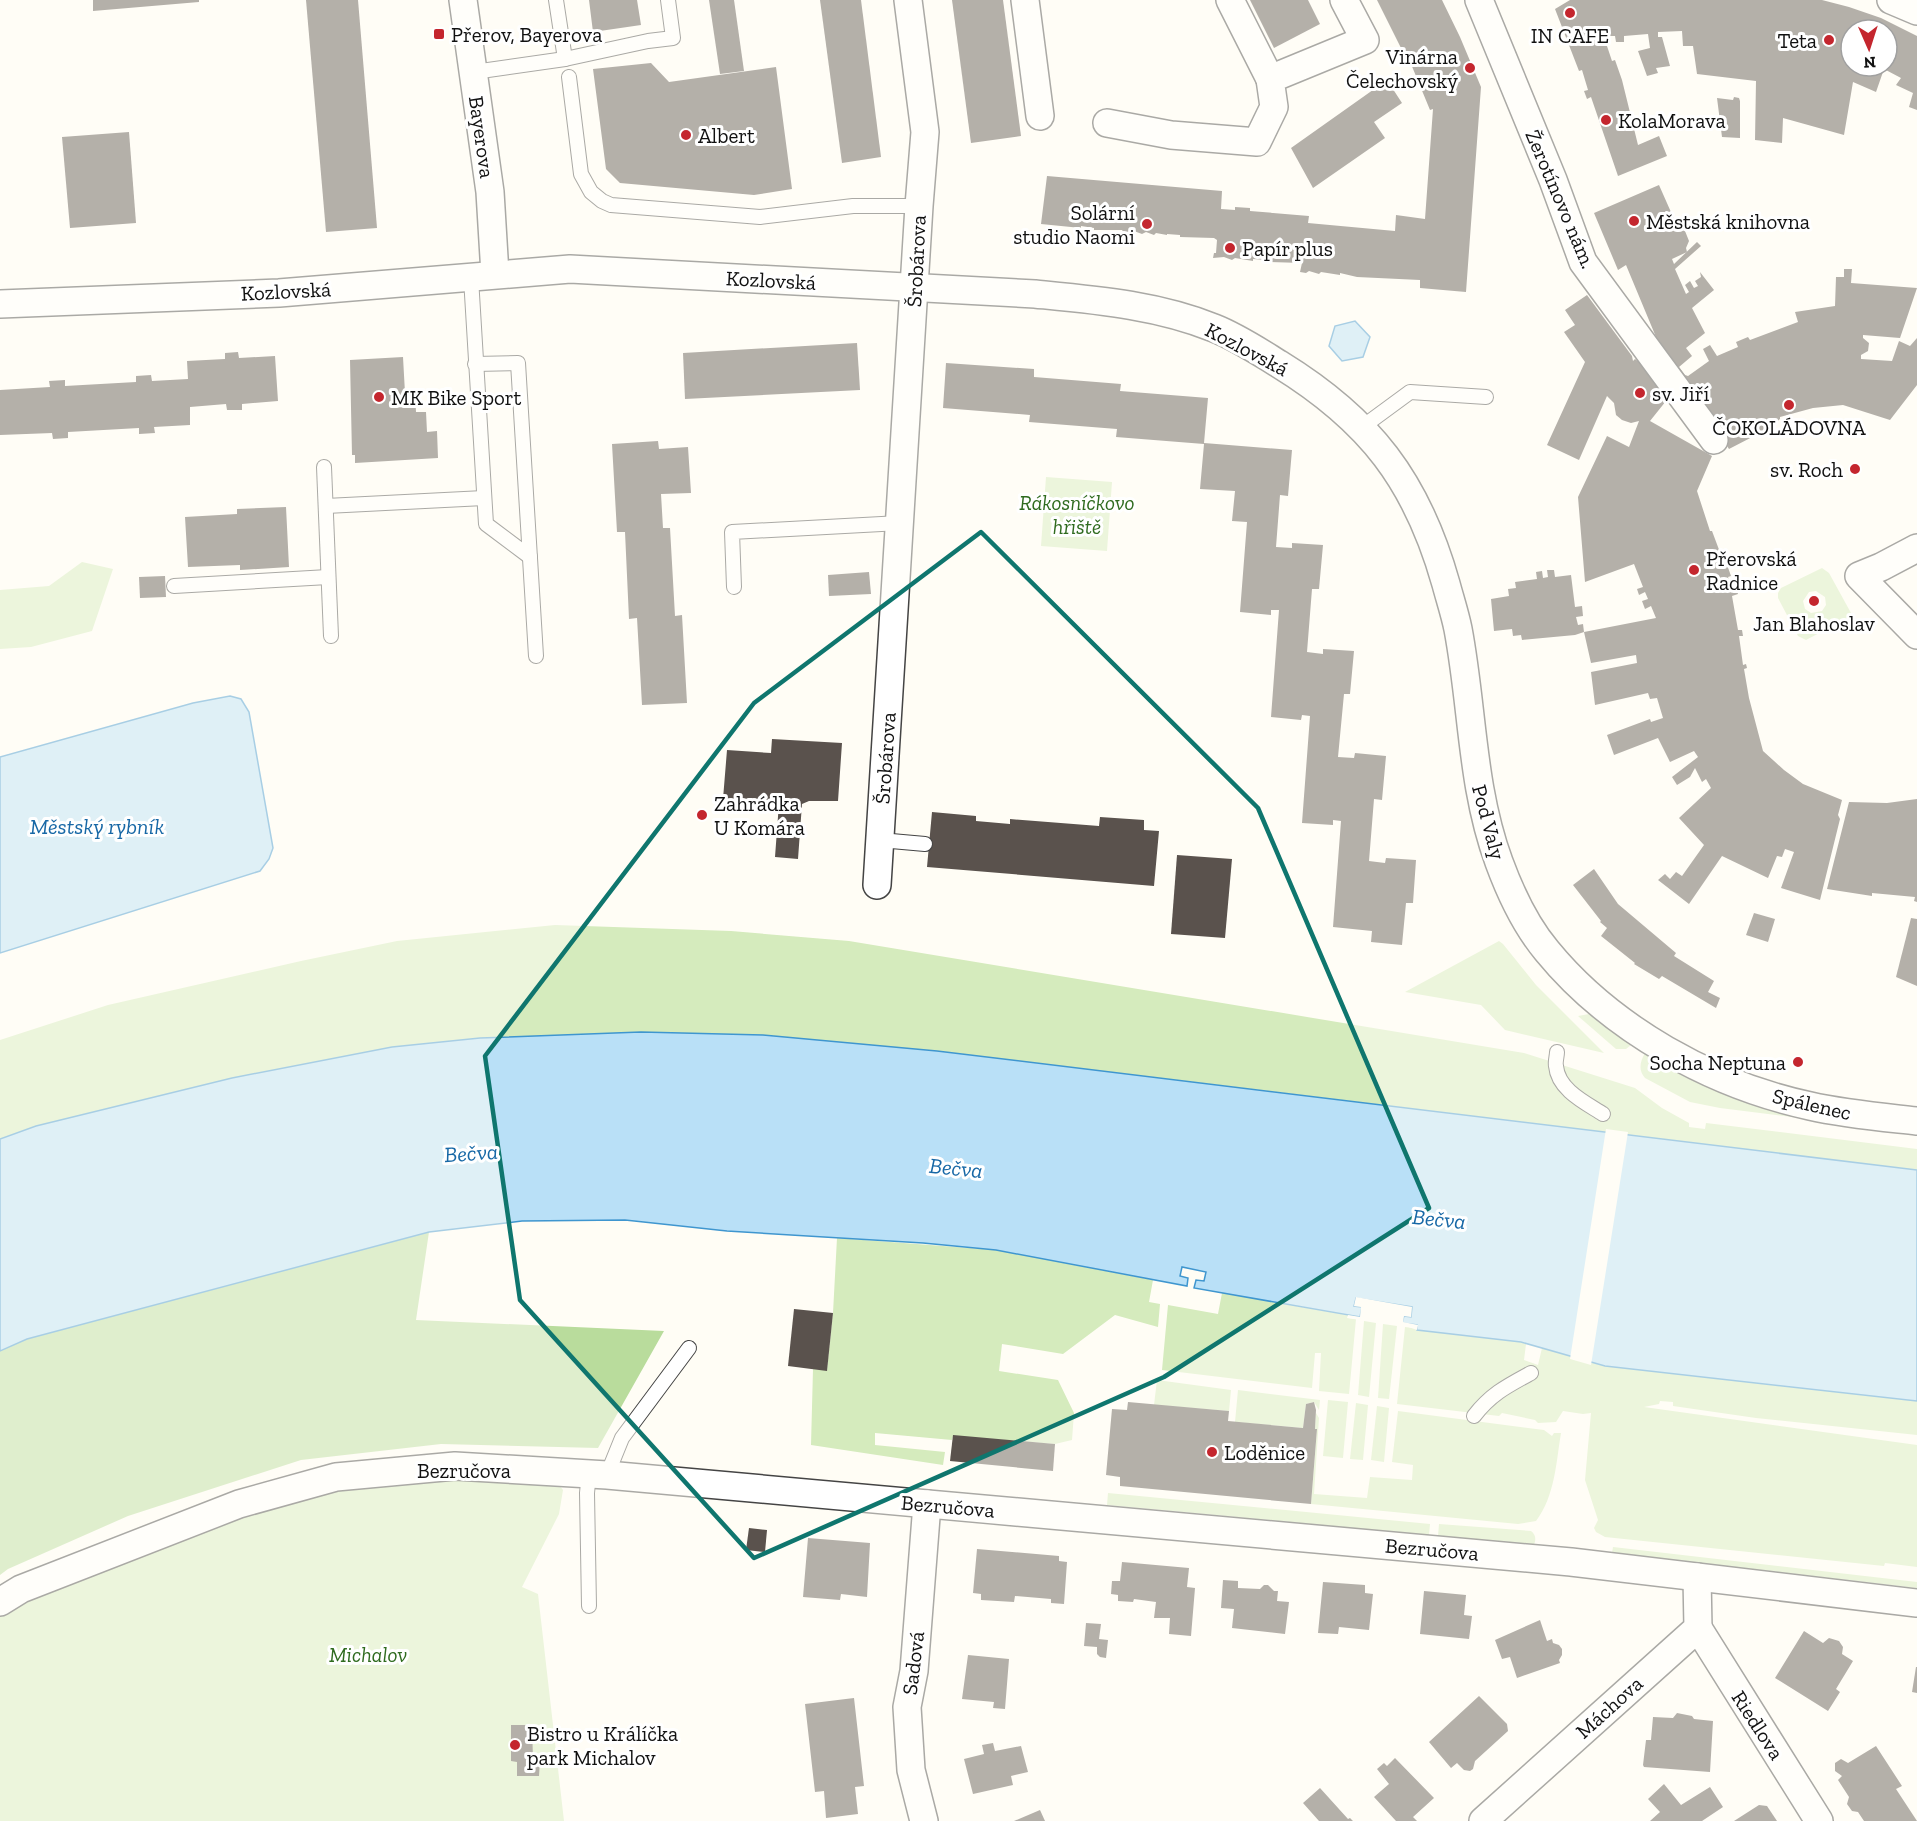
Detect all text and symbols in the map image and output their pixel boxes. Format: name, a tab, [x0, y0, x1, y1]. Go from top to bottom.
marker: IN CAFE	[1563, 6, 1577, 20]
north arrow	[1839, 18, 1899, 78]
place label: Přerov, Bayerova	[451, 22, 602, 47]
place label: IN CAFE	[1531, 23, 1609, 48]
marker: Přerov, Bayerova	[432, 27, 446, 41]
place label: Teta	[1778, 28, 1817, 53]
marker: Teta	[1822, 33, 1836, 47]
place label: Vinárna Čelechovský	[1346, 44, 1458, 93]
text: N	[1863, 53, 1876, 72]
marker: Vinárna Čelechovský	[1463, 61, 1477, 75]
street label: Bayerova	[464, 94, 500, 180]
place label: KolaMorava	[1618, 108, 1726, 133]
marker: KolaMorava	[1599, 113, 1613, 127]
place label: Albert	[698, 123, 755, 148]
street label: Žerotínovo nám.	[1521, 126, 1601, 272]
marker: Albert	[679, 128, 693, 142]
place label: Solární studio Naomi	[1013, 200, 1135, 249]
place label: Městská knihovna	[1646, 209, 1810, 234]
street label: Šrobárova	[901, 214, 931, 308]
marker: Městská knihovna	[1627, 214, 1641, 228]
marker: Solární studio Naomi	[1140, 217, 1154, 231]
place label: Papír plus	[1242, 236, 1333, 261]
marker: Papír plus	[1223, 241, 1237, 255]
street label: Kozlovská	[725, 265, 817, 295]
street label: Kozlovská	[240, 276, 332, 306]
street label: Kozlovská	[1201, 317, 1293, 381]
place label: sv. Jiří	[1652, 381, 1709, 406]
place label: MK Bike Sport	[391, 385, 522, 410]
marker: sv. Jiří	[1633, 386, 1647, 400]
marker: MK Bike Sport	[372, 390, 386, 404]
marker: ČOKOLÁDOVNA	[1782, 398, 1796, 412]
place label: ČOKOLÁDOVNA	[1712, 415, 1866, 440]
place label: sv. Roch	[1770, 457, 1843, 482]
marker: sv. Roch	[1848, 462, 1862, 476]
park label: Rákosníčkovo hřiště	[1019, 490, 1135, 539]
place label: Přerovská Radnice	[1706, 546, 1797, 595]
marker: Přerovská Radnice	[1687, 563, 1701, 577]
marker: Jan Blahoslav	[1807, 594, 1821, 608]
place label: Jan Blahoslav	[1753, 611, 1875, 636]
street label: Šrobárova	[869, 711, 901, 805]
street label: Pod Valy	[1467, 782, 1511, 862]
place label: Zahrádka U Komára	[714, 791, 805, 840]
marker: Zahrádka U Komára	[695, 808, 709, 822]
water label: Městský rybník	[30, 813, 165, 840]
place label: Socha Neptuna	[1649, 1050, 1786, 1075]
marker: Socha Neptuna	[1791, 1055, 1805, 1069]
street label: Spálenec	[1770, 1083, 1854, 1125]
water label: Bečva	[443, 1138, 499, 1168]
water label: Bečva	[928, 1152, 984, 1184]
water label: Bečva	[1411, 1203, 1467, 1235]
place label: Loděnice	[1224, 1440, 1305, 1465]
marker: Loděnice	[1205, 1445, 1219, 1459]
street label: Bezručova	[417, 1458, 511, 1483]
street label: Bezručova	[900, 1489, 996, 1523]
street label: Bezručova	[1384, 1532, 1480, 1566]
street label: Sadová	[897, 1630, 929, 1696]
park label: Michalov	[329, 1642, 407, 1667]
street label: Máchova	[1570, 1671, 1648, 1743]
street label: Riedlova	[1727, 1686, 1789, 1764]
place label: Bistro u Králíčka park Michalov	[527, 1721, 678, 1770]
marker: Bistro u Králíčka park Michalov	[508, 1738, 522, 1752]

